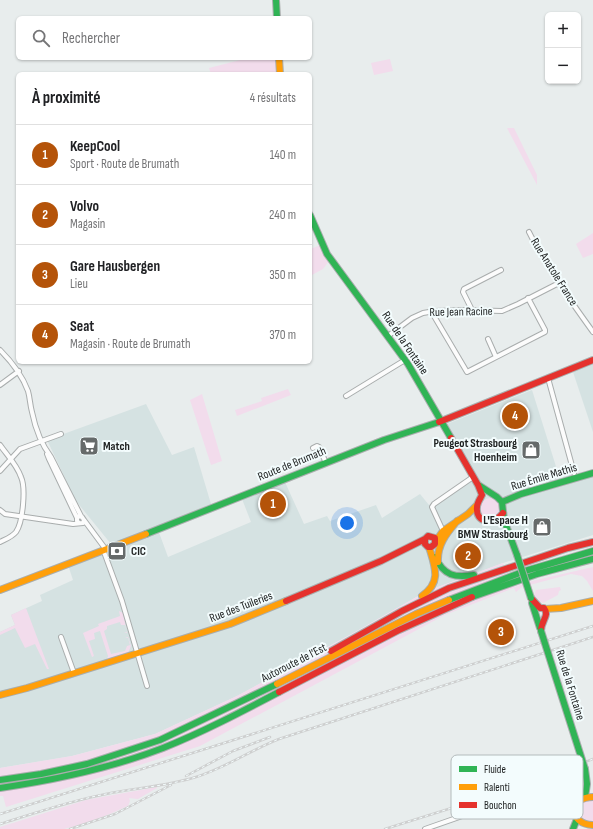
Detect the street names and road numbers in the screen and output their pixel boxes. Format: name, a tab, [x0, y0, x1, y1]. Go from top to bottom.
street label: Rue Anatole France	[527, 235, 581, 309]
street label: Rue Jean Racine	[429, 304, 493, 320]
street label: Rue de la Fontaine	[378, 309, 432, 378]
street label: Route de Brumath	[256, 443, 328, 485]
street label: Rue Émile Mathis	[509, 460, 579, 494]
street label: Rue des Tuileries	[207, 588, 275, 626]
street label: Autoroute de l’Est	[258, 640, 329, 686]
street label: Rue de la Fontaine	[552, 648, 588, 722]

